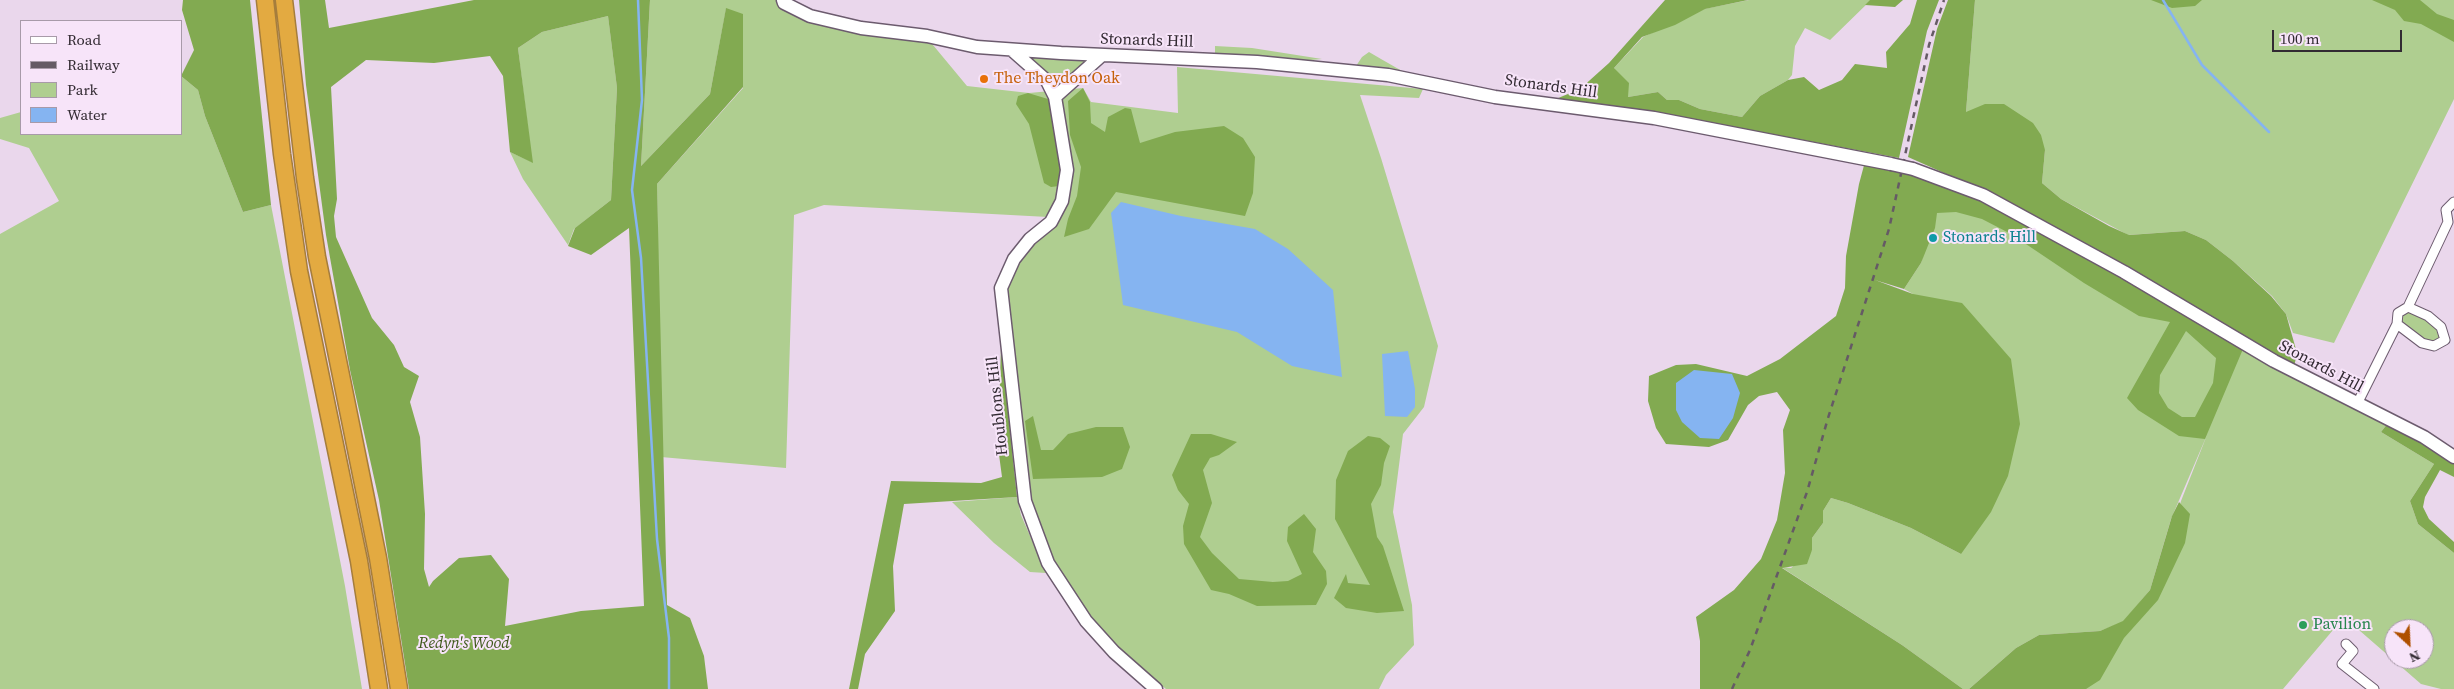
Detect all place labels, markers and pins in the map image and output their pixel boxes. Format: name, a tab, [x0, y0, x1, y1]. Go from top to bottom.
place label: The Theydon Oak	[994, 69, 1120, 89]
marker: The Theydon Oak	[978, 73, 990, 85]
place label: Stonards Hill	[1943, 228, 2036, 248]
marker: Stonards Hill	[1927, 232, 1939, 244]
place label: Pavilion	[2313, 615, 2371, 635]
marker: Pavilion	[2297, 619, 2309, 631]

